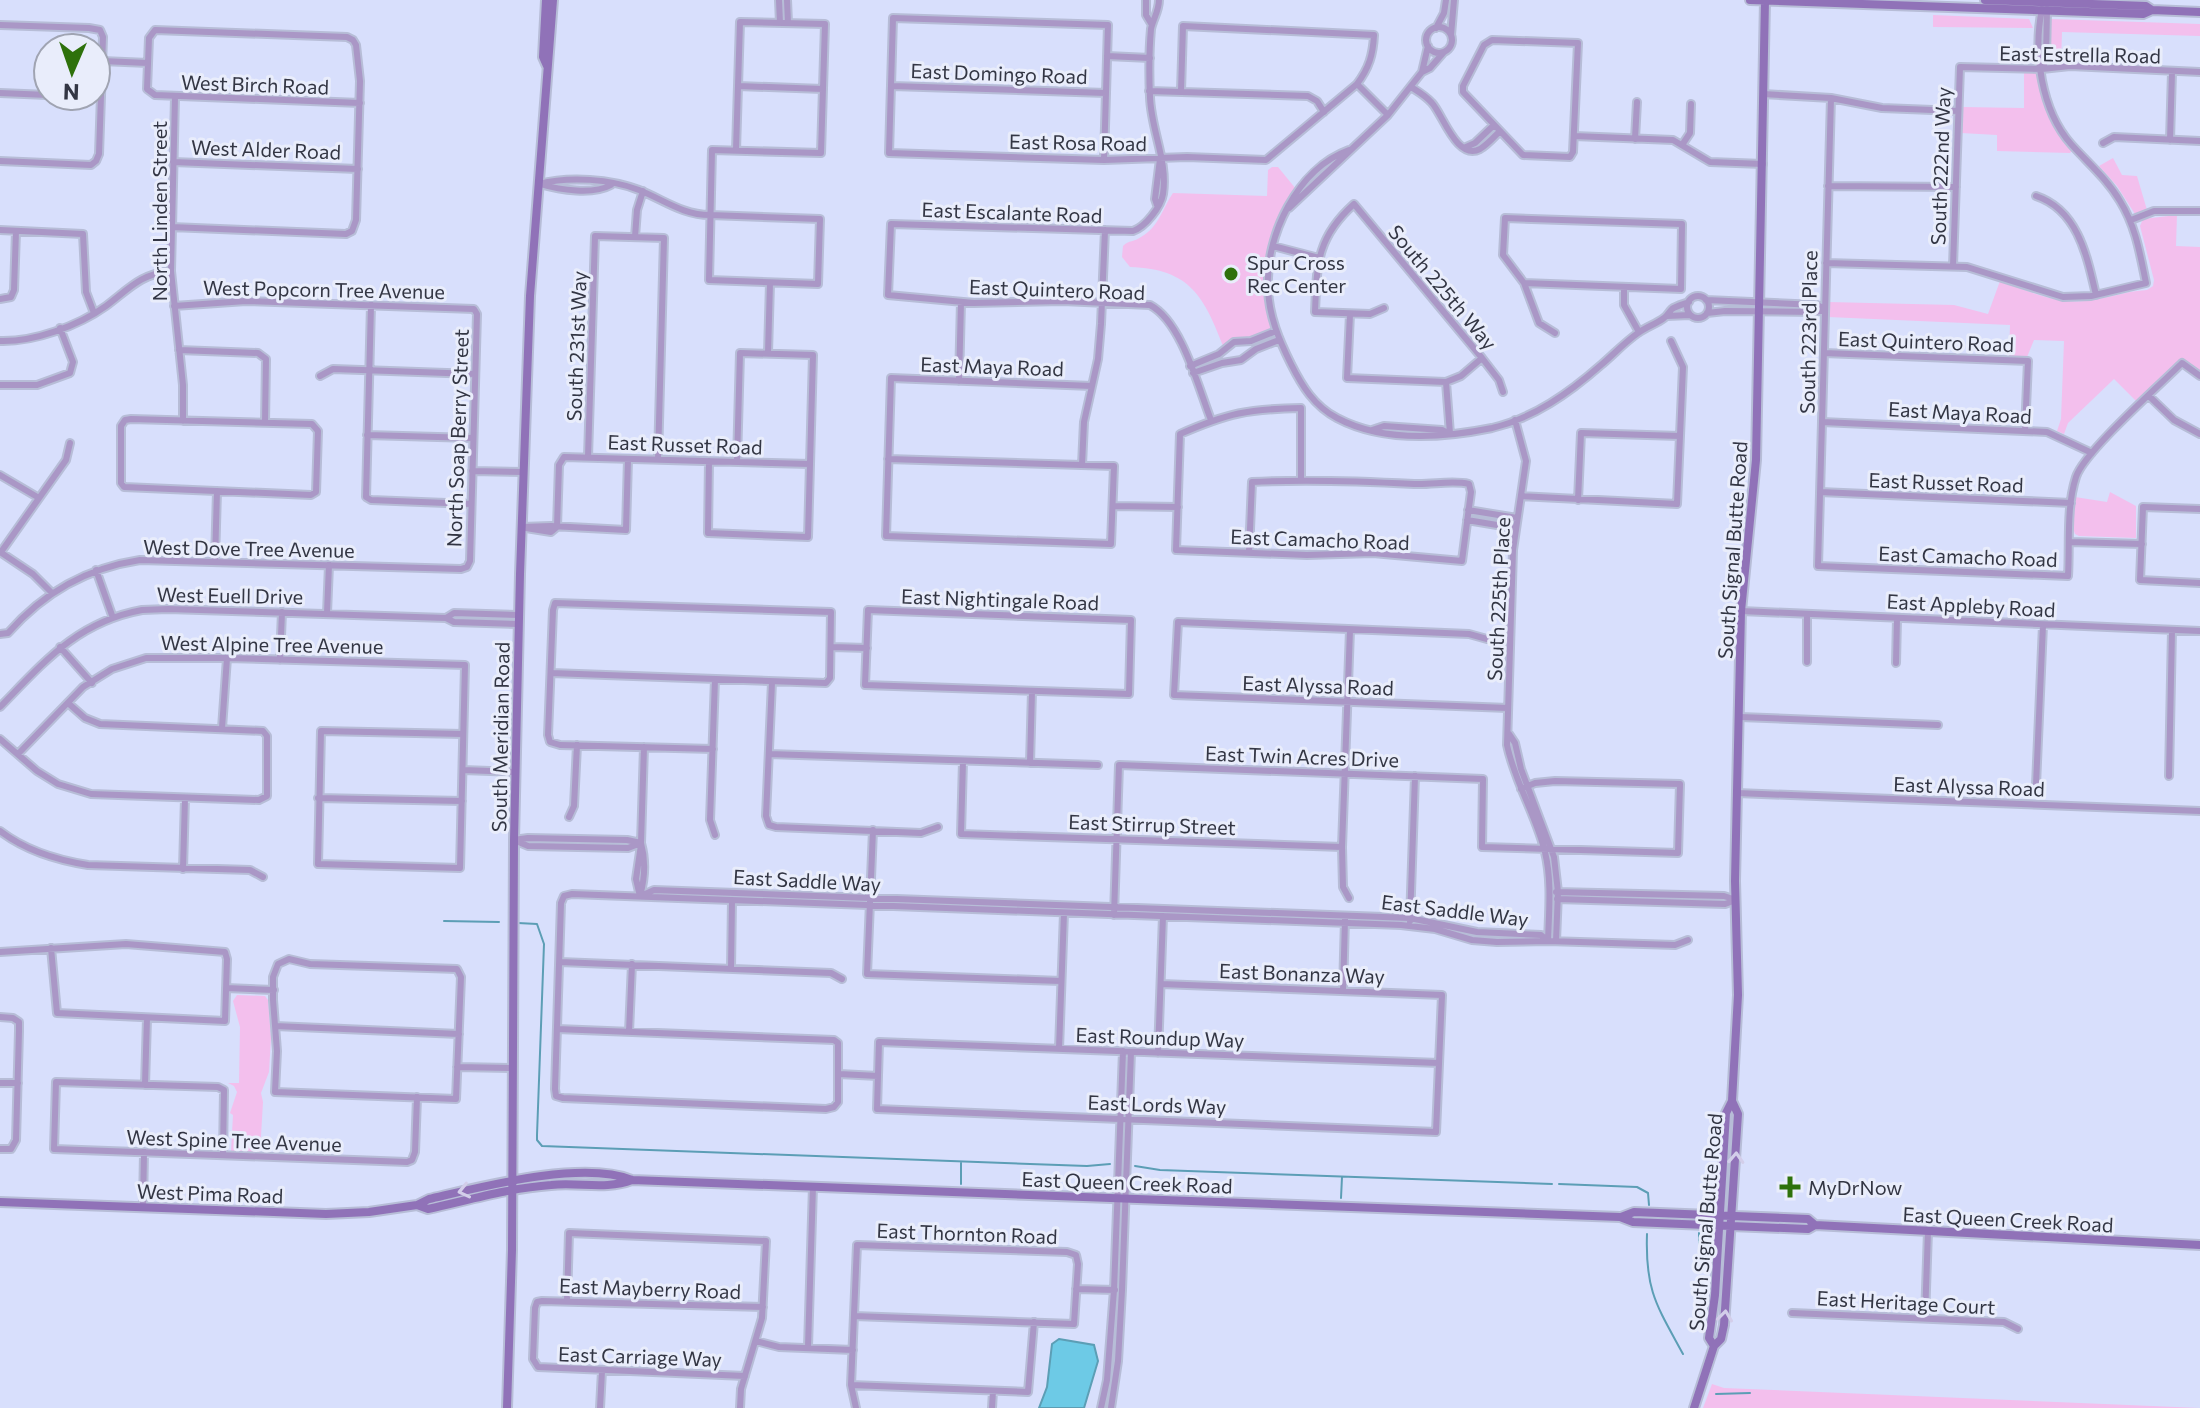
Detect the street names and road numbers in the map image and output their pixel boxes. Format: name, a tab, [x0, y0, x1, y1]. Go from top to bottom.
street label: East Estrella Road	[1999, 41, 2161, 67]
street label: East Domingo Road	[910, 58, 1088, 88]
street label: West Birch Road	[181, 69, 329, 99]
street label: South 222nd Way	[1925, 86, 1955, 246]
street label: North Linden Street	[147, 121, 171, 301]
street label: East Rosa Road	[1009, 129, 1147, 155]
street label: West Alder Road	[191, 134, 341, 164]
street label: East Escalante Road	[921, 197, 1103, 227]
street label: South 225th Way	[1384, 220, 1502, 354]
street label: South 223rd Place	[1795, 250, 1821, 414]
street label: South 231st Way	[561, 270, 591, 422]
street label: East Quintero Road	[969, 274, 1145, 304]
street label: West Popcorn Tree Avenue	[203, 275, 445, 303]
street label: East Quintero Road	[1838, 326, 2014, 356]
street label: North Soap Berry Street	[441, 328, 473, 548]
street label: East Maya Road	[920, 351, 1064, 381]
street label: East Maya Road	[1888, 396, 2032, 428]
street label: East Russet Road	[607, 429, 763, 459]
street label: South Signal Butte Road	[1712, 440, 1752, 660]
street label: East Russet Road	[1868, 467, 2024, 497]
street label: South 225th Place	[1482, 516, 1514, 682]
street label: East Camacho Road	[1230, 524, 1410, 554]
street label: West Dove Tree Avenue	[143, 534, 355, 562]
street label: East Camacho Road	[1878, 541, 2058, 571]
street label: West Euell Drive	[157, 582, 303, 608]
street label: East Nightingale Road	[901, 584, 1099, 614]
street label: East Appleby Road	[1886, 589, 2056, 621]
street label: West Alpine Tree Avenue	[160, 630, 384, 658]
street label: South Meridian Road	[486, 642, 514, 832]
street label: East Alyssa Road	[1242, 670, 1394, 700]
street label: East Twin Acres Drive	[1205, 741, 1399, 771]
street label: East Alyssa Road	[1893, 771, 2045, 801]
street label: East Stirrup Street	[1068, 809, 1236, 839]
street label: East Saddle Way	[732, 864, 882, 896]
street label: East Saddle Way	[1380, 889, 1530, 931]
street label: East Bonanza Way	[1219, 958, 1385, 988]
street label: East Roundup Way	[1075, 1022, 1245, 1052]
street label: East Lords Way	[1087, 1090, 1227, 1118]
street label: South Signal Butte Road	[1684, 1112, 1726, 1332]
street label: West Spine Tree Avenue	[126, 1124, 342, 1156]
street label: East Queen Creek Road	[1021, 1166, 1233, 1198]
street label: West Pima Road	[136, 1178, 284, 1208]
street label: East Queen Creek Road	[1902, 1201, 2114, 1237]
street label: East Thornton Road	[876, 1218, 1058, 1248]
street label: East Mayberry Road	[559, 1273, 741, 1303]
street label: East Heritage Court	[1816, 1285, 1996, 1319]
street label: East Carriage Way	[558, 1341, 722, 1371]

